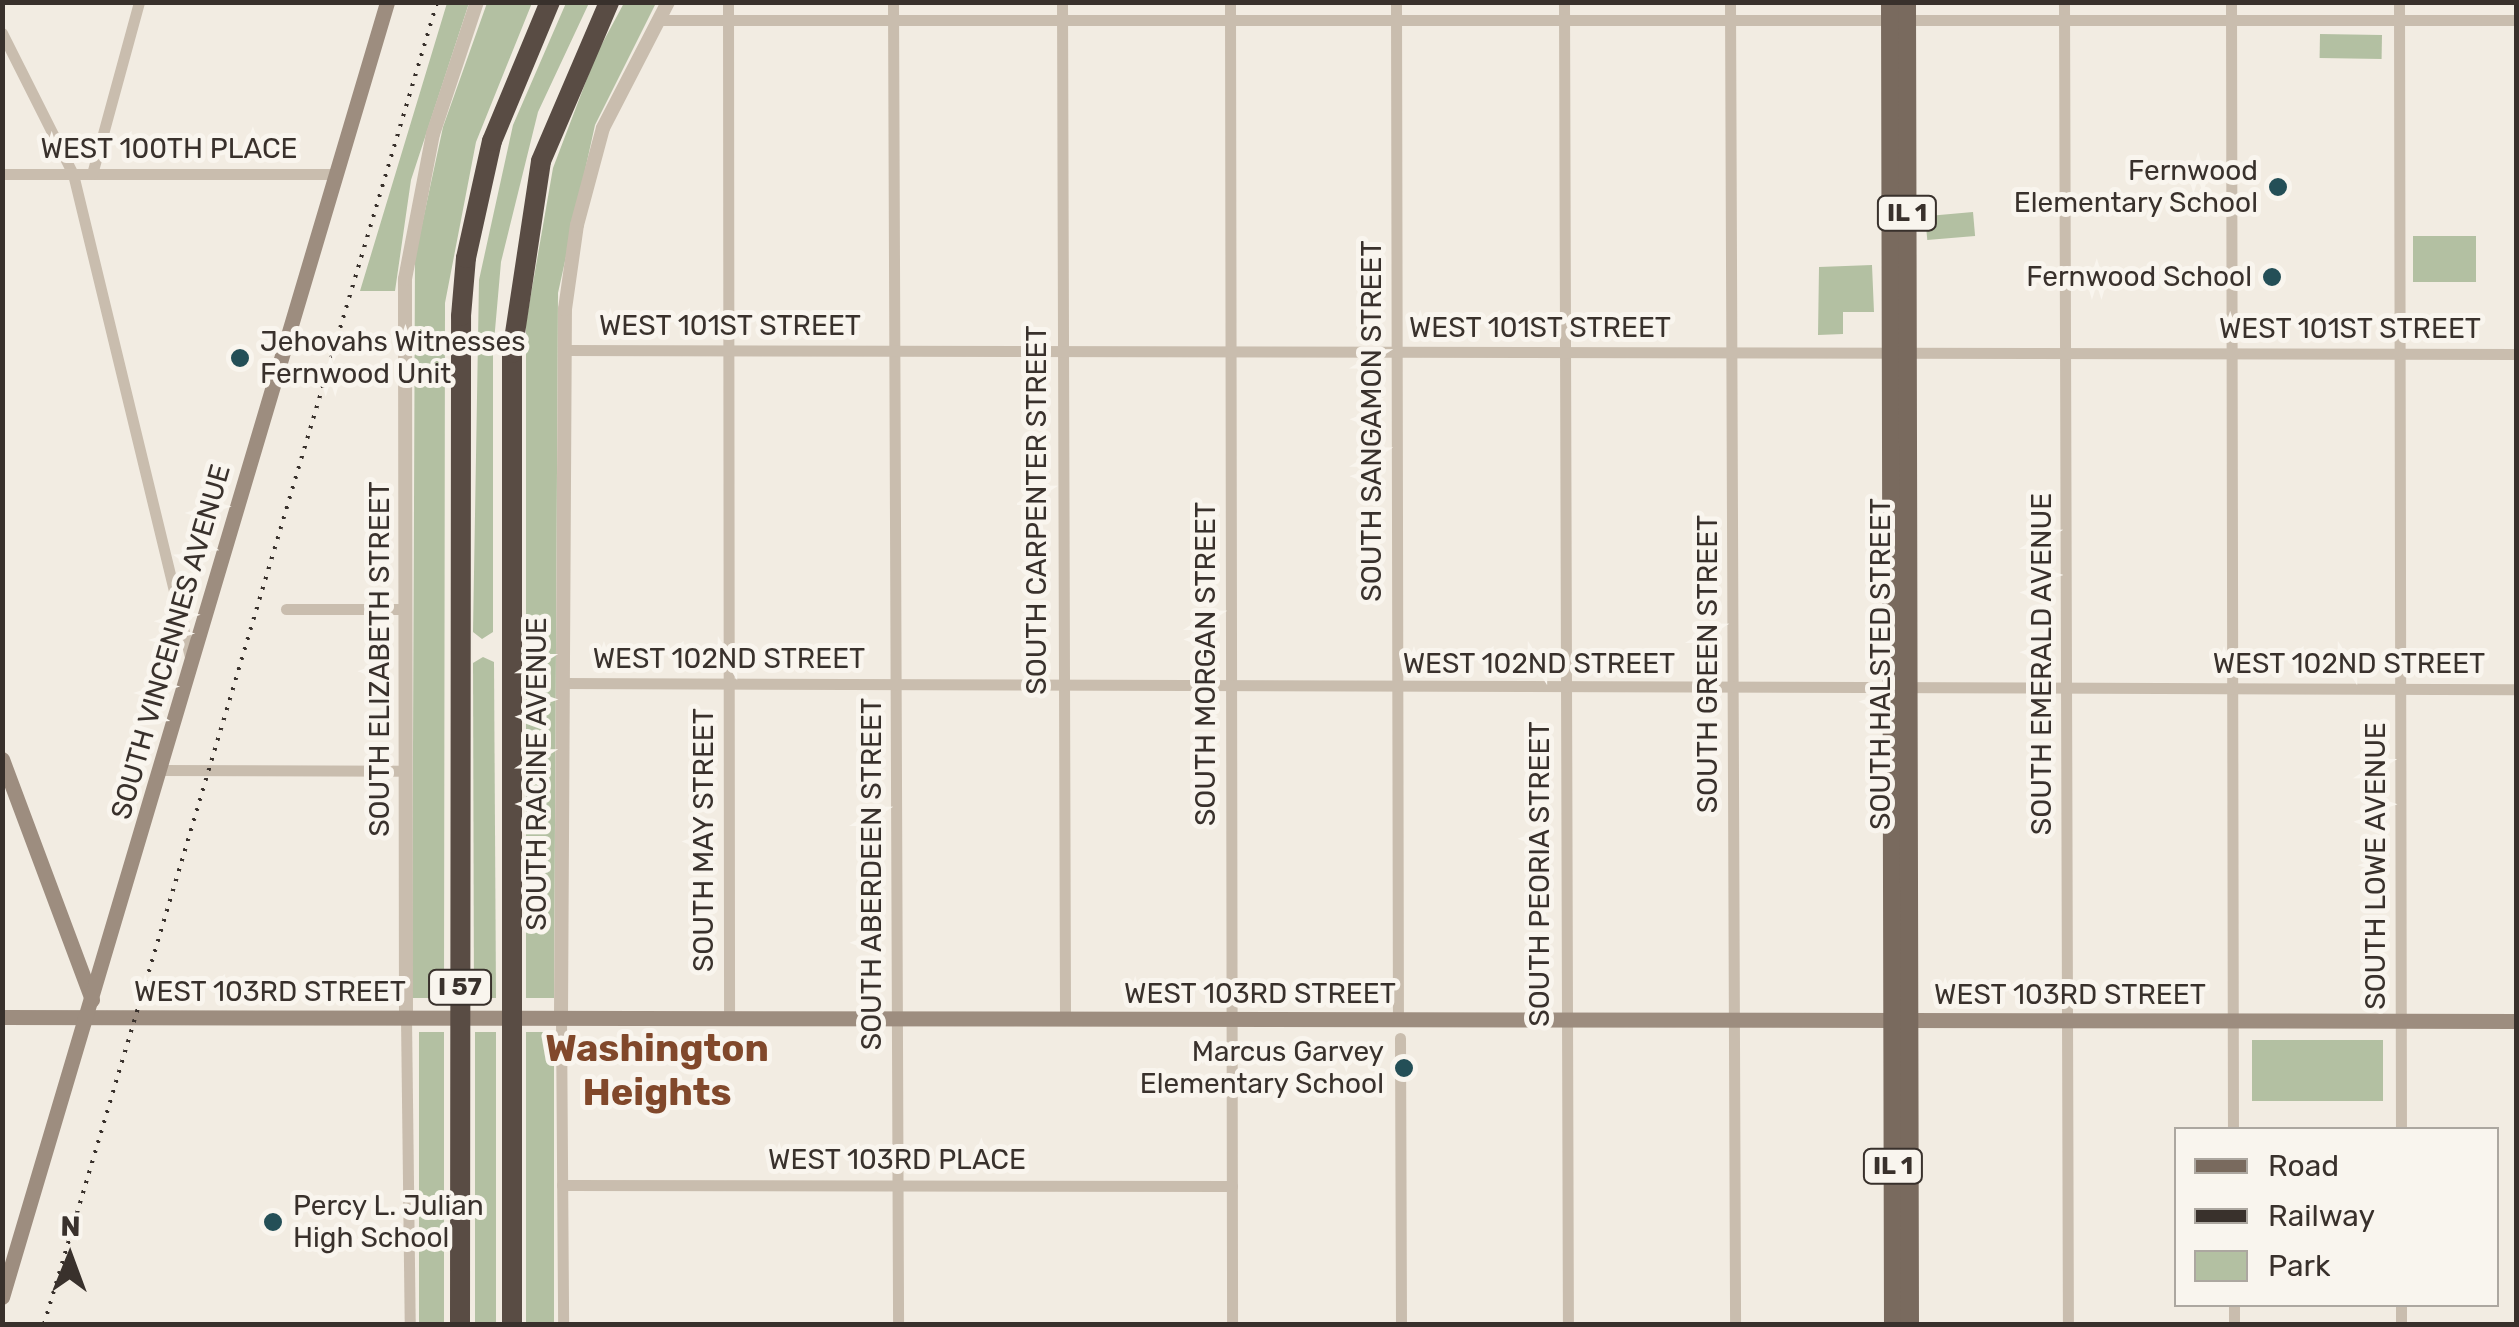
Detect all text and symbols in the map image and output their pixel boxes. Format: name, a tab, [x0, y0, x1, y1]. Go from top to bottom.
street label: WEST 100TH PLACE	[40, 132, 298, 166]
place label: Fernwood Elementary School	[2013, 154, 2258, 220]
marker: Fernwood Elementary School	[2267, 176, 2289, 198]
road number: IL 1	[1874, 193, 1940, 233]
street label: SOUTH SANGAMON STREET	[1355, 240, 1389, 602]
place label: Fernwood School	[2026, 260, 2252, 294]
marker: Fernwood School	[2261, 266, 2283, 288]
street label: WEST 101ST STREET	[598, 309, 862, 343]
street label: WEST 101ST STREET	[1408, 311, 1672, 345]
street label: WEST 101ST STREET	[2218, 312, 2482, 346]
place label: Jehovahs Witnesses Fernwood Unit	[260, 325, 526, 391]
street label: SOUTH CARPENTER STREET	[1020, 325, 1054, 695]
marker: Jehovahs Witnesses Fernwood Unit	[229, 347, 251, 369]
street label: SOUTH VINCENNES AVENUE	[104, 460, 238, 824]
street label: SOUTH ELIZABETH STREET	[363, 481, 397, 837]
street label: SOUTH EMERALD AVENUE	[2025, 492, 2059, 836]
street label: SOUTH HALSTED STREET	[1864, 498, 1898, 830]
street label: SOUTH MORGAN STREET	[1189, 502, 1223, 826]
street label: SOUTH GREEN STREET	[1691, 515, 1725, 813]
street label: SOUTH RACINE AVENUE	[520, 617, 554, 931]
street label: WEST 102ND STREET	[592, 642, 866, 676]
street label: WEST 102ND STREET	[1402, 647, 1676, 681]
street label: WEST 102ND STREET	[2212, 647, 2486, 681]
street label: SOUTH ABERDEEN STREET	[855, 697, 889, 1051]
street label: SOUTH MAY STREET	[687, 708, 721, 972]
street label: SOUTH PEORIA STREET	[1523, 721, 1557, 1027]
street label: SOUTH LOWE AVENUE	[2359, 722, 2393, 1010]
road number: I 57	[428, 967, 492, 1007]
street label: WEST 103RD STREET	[134, 975, 406, 1009]
street label: WEST 103RD STREET	[1124, 977, 1396, 1011]
street label: WEST 103RD STREET	[1934, 978, 2206, 1012]
district label: Washington Heights	[545, 1026, 769, 1116]
place label: Marcus Garvey Elementary School	[1139, 1035, 1384, 1101]
marker: Marcus Garvey Elementary School	[1393, 1057, 1415, 1079]
legend	[2174, 1127, 2499, 1307]
street label: WEST 103RD PLACE	[768, 1143, 1026, 1177]
road number: IL 1	[1860, 1146, 1926, 1186]
text: Road	[2268, 1148, 2339, 1184]
place label: Percy L. Julian High School	[293, 1189, 484, 1255]
text: Railway	[2268, 1198, 2375, 1234]
north arrow	[20, 1207, 120, 1307]
text: N	[60, 1210, 81, 1243]
marker: Percy L. Julian High School	[262, 1211, 284, 1233]
text: Park	[2268, 1248, 2330, 1284]

